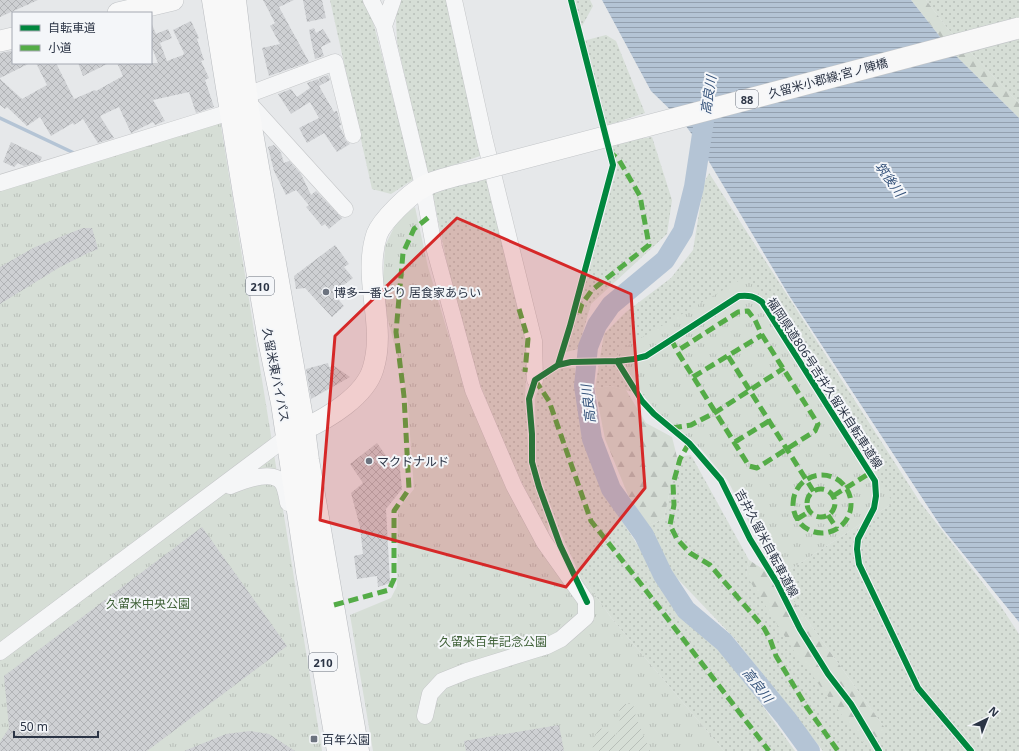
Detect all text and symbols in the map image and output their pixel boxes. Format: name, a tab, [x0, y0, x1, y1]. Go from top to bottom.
legend	[12, 12, 152, 64]
text: 自転車道	[48, 19, 96, 36]
text: 小道	[48, 39, 72, 56]
street label: 久留米小郡線;宮ノ陣橋	[766, 54, 890, 102]
water label: 高良川	[696, 72, 720, 116]
road number: 88	[736, 90, 758, 108]
water label: 筑後川	[871, 158, 910, 202]
road number: 210	[246, 277, 274, 295]
place label: 博多一番どり 居食家あらい	[334, 284, 481, 301]
marker: 博多一番どり 居食家あらい	[321, 287, 331, 297]
street label: 福岡県道806号吉井久留米自転車道線	[763, 294, 887, 472]
street label: 久留米東バイパス	[259, 326, 293, 424]
water label: 高良川	[576, 382, 599, 424]
place label: マクドナルド	[377, 453, 449, 470]
marker: マクドナルド	[364, 456, 374, 466]
street label: 吉井久留米自転車道線	[731, 486, 803, 600]
park label: 久留米中央公園	[106, 595, 190, 612]
park label: 久留米百年記念公園	[439, 633, 547, 650]
road number: 210	[309, 653, 337, 671]
water label: 高良川	[739, 664, 778, 707]
north arrow	[967, 699, 1007, 739]
text: N	[986, 703, 1003, 720]
scale bar	[14, 713, 98, 739]
text: 50 m	[20, 718, 48, 735]
place label: 百年公園	[322, 731, 370, 748]
marker: 百年公園	[309, 734, 319, 744]

